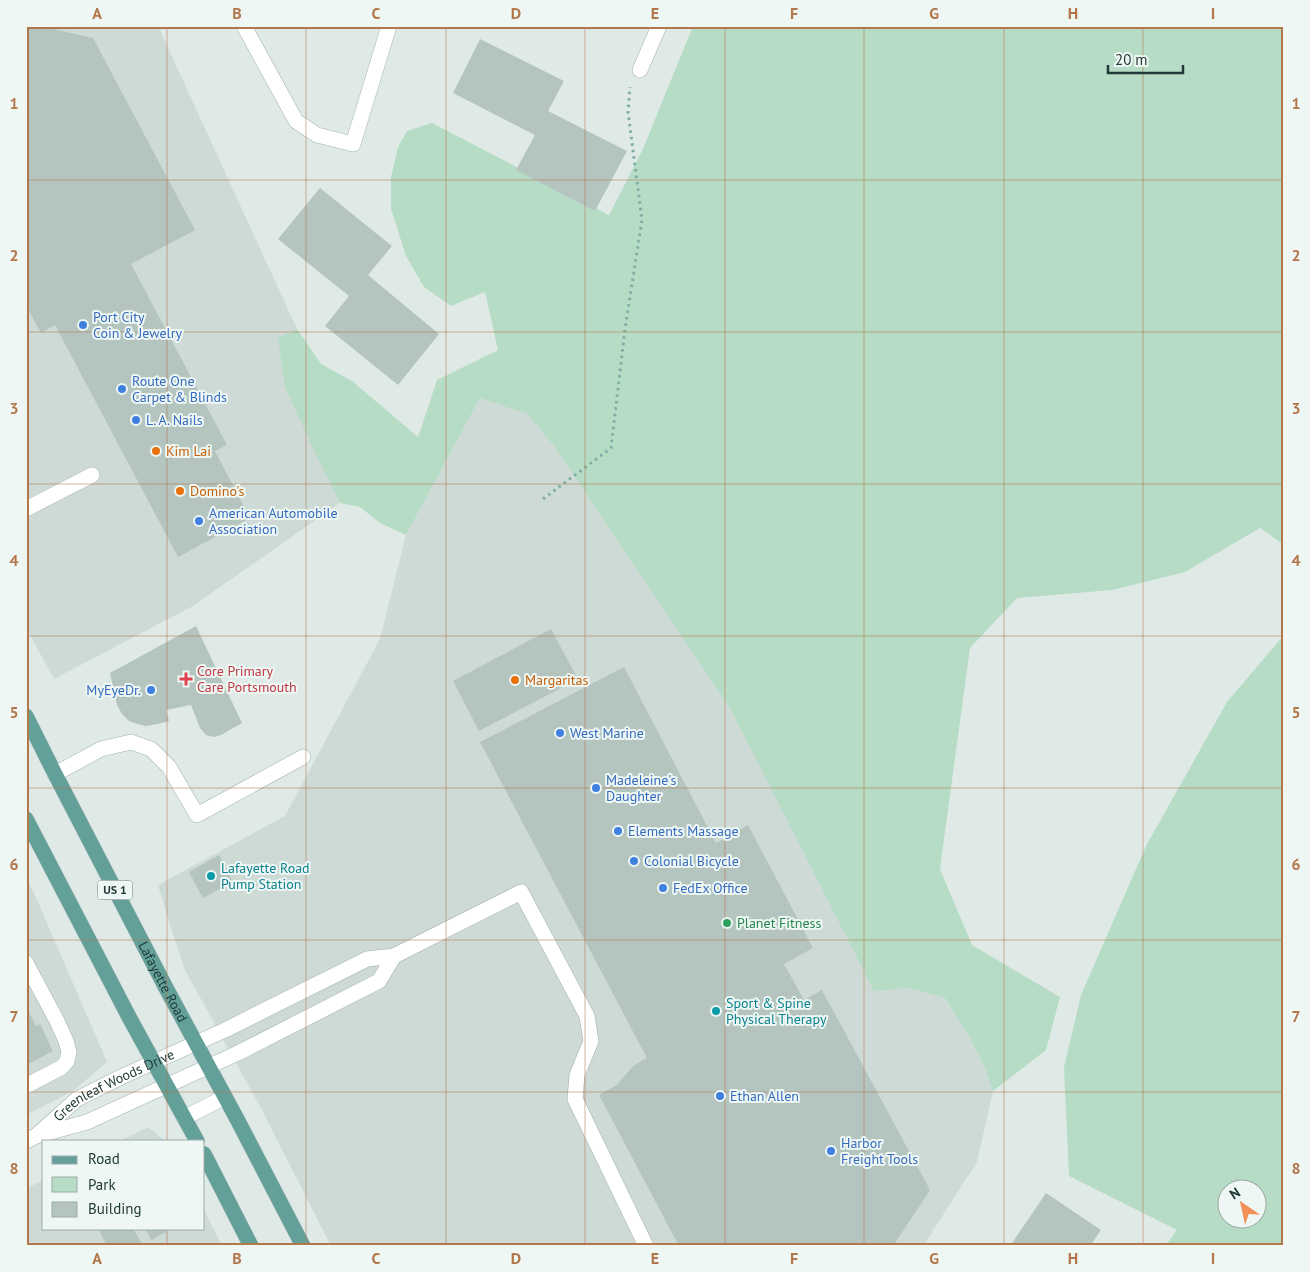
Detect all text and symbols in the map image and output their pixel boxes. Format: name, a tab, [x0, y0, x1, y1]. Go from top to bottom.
text: A	[92, 3, 102, 23]
text: B	[232, 3, 242, 23]
text: C	[372, 3, 381, 23]
text: D	[511, 3, 521, 23]
text: E	[651, 3, 659, 23]
text: F	[790, 3, 798, 23]
text: G	[929, 3, 939, 23]
text: H	[1068, 3, 1078, 23]
text: I	[1211, 3, 1215, 23]
scale bar	[1108, 42, 1182, 74]
text: 20 m	[1115, 50, 1148, 69]
text: 1	[9, 93, 19, 113]
text: 1	[1291, 93, 1301, 113]
text: 2	[9, 245, 19, 265]
text: 2	[1291, 245, 1301, 265]
place label: Port City Coin & Jewelry	[93, 308, 182, 342]
marker: Port City Coin & Jewelry	[77, 319, 89, 331]
place label: Route One Carpet & Blinds	[132, 372, 227, 406]
marker: Route One Carpet & Blinds	[116, 383, 128, 395]
text: 3	[9, 398, 19, 418]
text: 3	[1291, 398, 1301, 418]
place label: L. A. Nails	[146, 411, 203, 429]
marker: L. A. Nails	[130, 414, 142, 426]
place label: Kim Lai	[166, 442, 211, 460]
marker: Kim Lai	[150, 445, 162, 457]
place label: Domino's	[190, 482, 244, 500]
marker: Domino's	[174, 485, 186, 497]
place label: American Automobile Association	[209, 504, 338, 538]
marker: American Automobile Association	[193, 515, 205, 527]
text: 4	[9, 550, 19, 570]
text: 4	[1291, 550, 1301, 570]
place label: Core Primary Care Portsmouth	[197, 662, 297, 696]
place label: Margaritas	[525, 671, 588, 689]
marker: Core Primary Care Portsmouth	[179, 672, 193, 686]
marker: Margaritas	[509, 674, 521, 686]
place label: MyEyeDr.	[86, 681, 141, 699]
marker: MyEyeDr.	[145, 684, 157, 696]
text: 5	[9, 702, 19, 722]
text: 5	[1291, 702, 1301, 722]
place label: West Marine	[570, 724, 644, 742]
marker: West Marine	[554, 727, 566, 739]
place label: Madeleine's Daughter	[606, 771, 676, 805]
marker: Madeleine's Daughter	[590, 782, 602, 794]
place label: Elements Massage	[628, 822, 739, 840]
marker: Elements Massage	[612, 825, 624, 837]
place label: Colonial Bicycle	[644, 852, 739, 870]
text: 6	[9, 854, 19, 874]
text: 6	[1291, 854, 1301, 874]
marker: Colonial Bicycle	[628, 855, 640, 867]
place label: Lafayette Road Pump Station	[221, 859, 310, 893]
marker: Lafayette Road Pump Station	[205, 870, 217, 882]
place label: FedEx Office	[673, 879, 748, 897]
road number: US 1	[98, 880, 132, 900]
marker: FedEx Office	[657, 882, 669, 894]
place label: Planet Fitness	[737, 914, 822, 932]
marker: Planet Fitness	[721, 917, 733, 929]
street label: Lafayette Road	[134, 938, 192, 1025]
place label: Sport & Spine Physical Therapy	[726, 994, 827, 1028]
marker: Sport & Spine Physical Therapy	[710, 1005, 722, 1017]
text: 7	[9, 1006, 19, 1026]
text: 7	[1291, 1006, 1301, 1026]
street label: Greenleaf Woods Drive	[49, 1045, 177, 1125]
place label: Ethan Allen	[730, 1087, 799, 1105]
marker: Ethan Allen	[714, 1090, 726, 1102]
place label: Harbor Freight Tools	[841, 1134, 918, 1168]
legend	[42, 1140, 205, 1230]
marker: Harbor Freight Tools	[825, 1145, 837, 1157]
text: Road	[88, 1149, 120, 1168]
text: 8	[9, 1158, 19, 1178]
text: 8	[1291, 1158, 1301, 1178]
text: Park	[88, 1175, 116, 1194]
north arrow	[1218, 1180, 1268, 1230]
text: N	[1226, 1183, 1244, 1203]
text: Building	[88, 1199, 142, 1218]
text: A	[92, 1248, 102, 1268]
text: B	[232, 1248, 242, 1268]
text: C	[372, 1248, 381, 1268]
text: D	[511, 1248, 521, 1268]
text: E	[651, 1248, 659, 1268]
text: F	[790, 1248, 798, 1268]
text: G	[929, 1248, 939, 1268]
text: H	[1068, 1248, 1078, 1268]
text: I	[1211, 1248, 1215, 1268]

